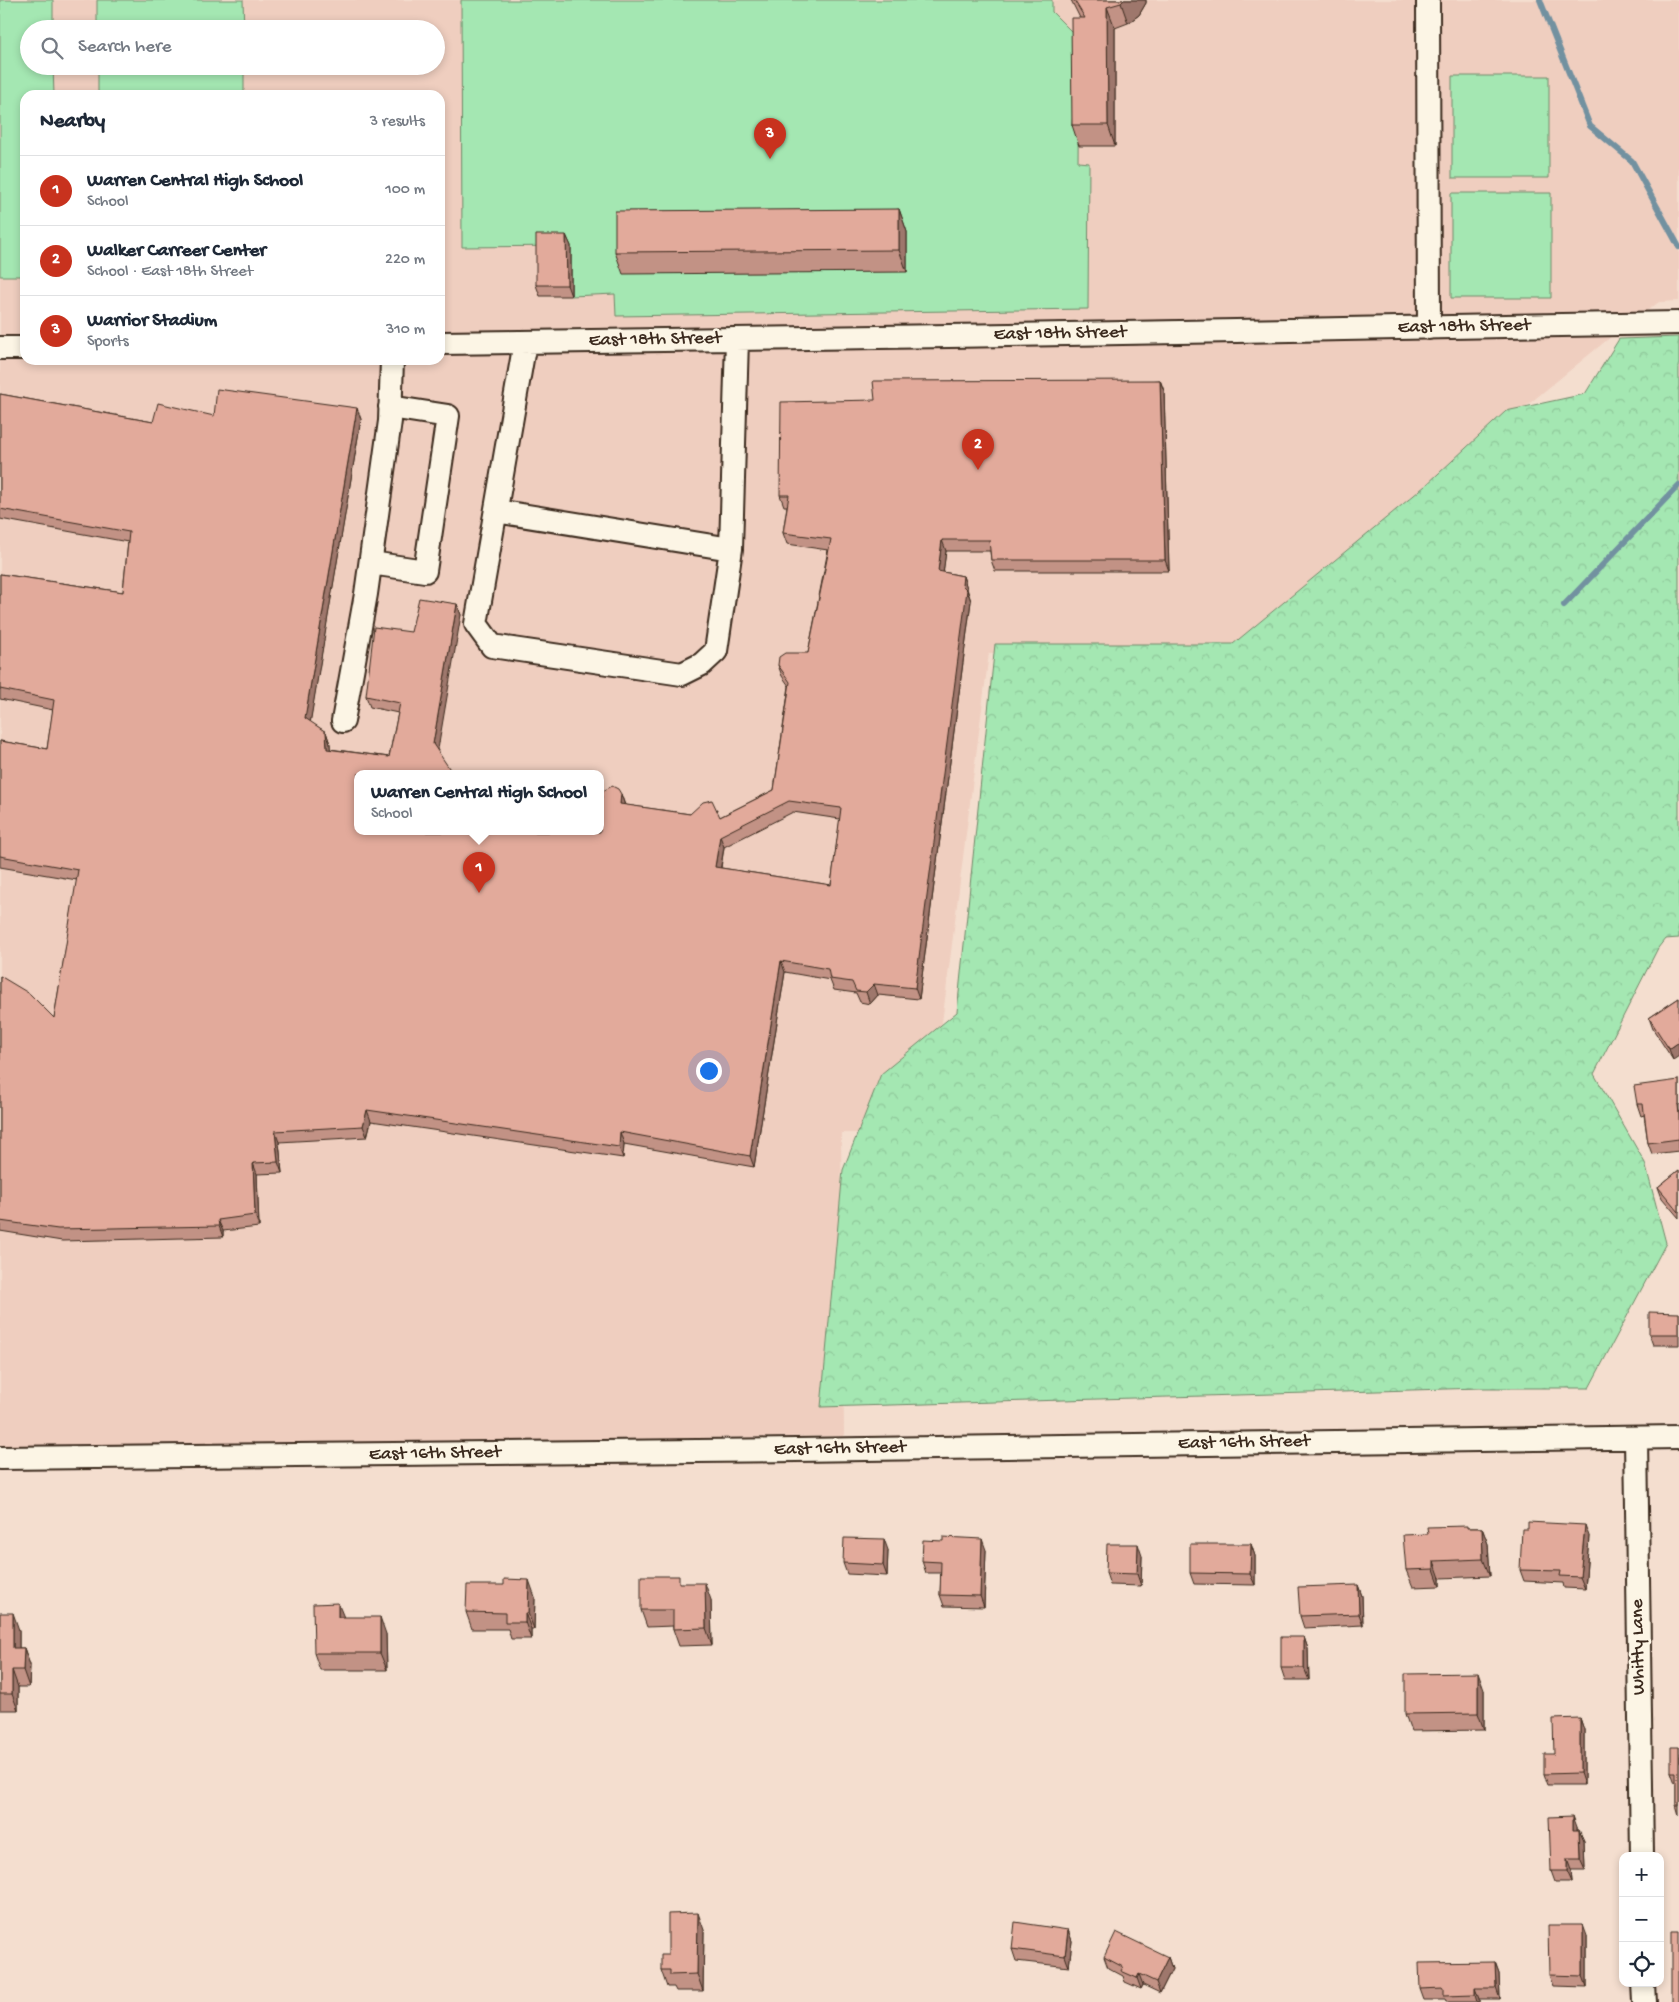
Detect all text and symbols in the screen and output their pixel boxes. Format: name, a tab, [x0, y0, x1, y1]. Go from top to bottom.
search box	[20, 20, 445, 75]
icon: search	[38, 34, 66, 62]
text: Search here	[78, 36, 172, 59]
text: Nearby	[40, 110, 105, 135]
text: 3 results	[370, 113, 425, 132]
pin: 3	[754, 118, 786, 159]
text: Warren Central High School	[87, 170, 303, 193]
text: 1	[53, 181, 59, 200]
text: 100 m	[385, 181, 425, 200]
text: School	[87, 193, 129, 212]
text: Walker Carreer Center	[87, 240, 266, 263]
text: 2	[52, 251, 60, 270]
text: 220 m	[385, 251, 425, 270]
text: School · East 18th Street	[87, 263, 253, 282]
text: Warrior Stadium	[87, 310, 217, 333]
street label: East 18th Street	[1397, 314, 1533, 340]
text: 3	[52, 321, 60, 340]
text: 310 m	[386, 321, 425, 340]
street label: East 18th Street	[993, 321, 1129, 347]
street label: East 18th Street	[588, 327, 724, 353]
text: Sports	[87, 333, 129, 352]
pin: 2	[962, 429, 994, 470]
popup	[354, 770, 604, 835]
text: Warren Central High School	[371, 782, 587, 805]
text: School	[371, 805, 412, 824]
pin: 1	[463, 852, 495, 893]
your location	[696, 1058, 722, 1084]
street label: East 16th Street	[1178, 1430, 1312, 1456]
street label: East 16th Street	[774, 1436, 908, 1462]
street label: East 16th Street	[369, 1441, 503, 1467]
street label: Whitty Lane	[1627, 1599, 1651, 1695]
map controls	[1619, 1852, 1664, 1987]
button: +	[1619, 1852, 1664, 1897]
button: −	[1619, 1897, 1664, 1942]
button: locate	[1619, 1942, 1664, 1987]

